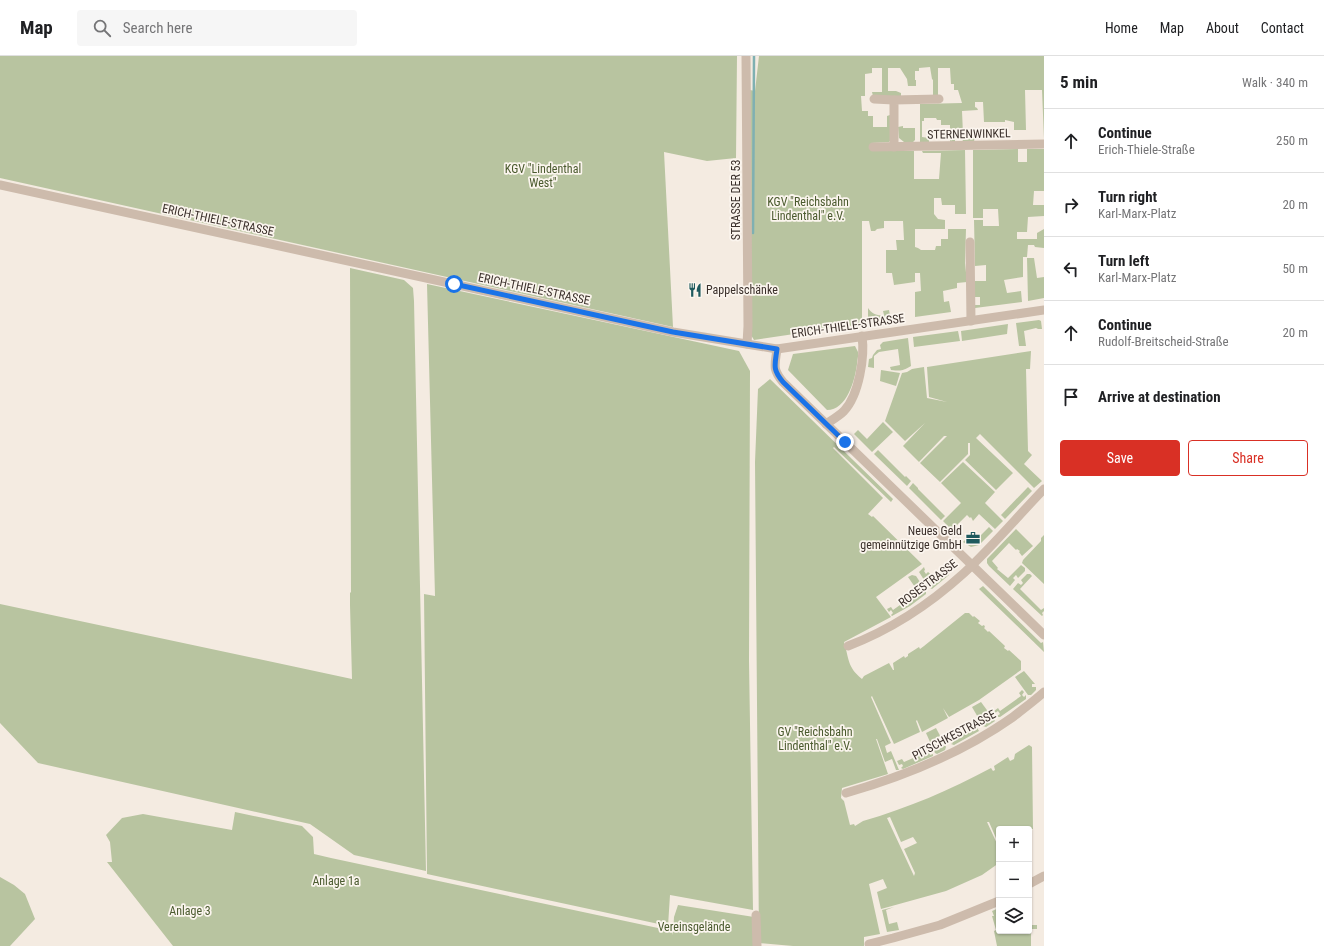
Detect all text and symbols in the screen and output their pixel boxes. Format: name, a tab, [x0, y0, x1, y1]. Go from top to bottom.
search box	[77, 10, 357, 46]
text: Map	[20, 16, 53, 39]
icon: search	[91, 17, 113, 39]
text: Search here	[123, 19, 193, 37]
text: Home	[1105, 20, 1138, 36]
text: Map	[1160, 20, 1184, 36]
text: About	[1206, 20, 1239, 36]
text: Contact	[1261, 20, 1304, 36]
text: 5 min	[1060, 72, 1098, 92]
text: Walk · 340 m	[1242, 75, 1308, 90]
text: Continue	[1098, 124, 1152, 142]
street label: STERNENWINKEL	[927, 126, 1011, 142]
icon: ahead	[1060, 130, 1082, 152]
text: 250 m	[1276, 133, 1308, 148]
text: Erich-Thiele-Straße	[1098, 142, 1195, 157]
street label: STRASSE DER 53	[729, 160, 743, 240]
park label: KGV "Lindenthal West"	[505, 162, 581, 190]
text: Turn right	[1098, 188, 1157, 206]
icon: right	[1060, 194, 1082, 216]
park label: KGV "Reichsbahn Lindenthal" e.V.	[767, 195, 849, 223]
text: 20 m	[1282, 197, 1308, 212]
street label: ERICH-THIELE-STRASSE	[161, 201, 275, 239]
text: Karl-Marx-Platz	[1098, 206, 1176, 221]
text: Turn left	[1098, 252, 1149, 270]
icon: left	[1060, 258, 1082, 280]
text: 50 m	[1282, 261, 1308, 276]
street label: ERICH-THIELE-STRASSE	[477, 270, 591, 308]
text: Karl-Marx-Platz	[1098, 270, 1176, 285]
route start	[445, 275, 463, 293]
restaurant icon: Pappelschänke	[687, 282, 703, 298]
place label: Pappelschänke	[706, 283, 778, 297]
street label: ERICH-THIELE-STRASSE	[791, 311, 905, 341]
text: Continue	[1098, 316, 1152, 334]
icon: ahead	[1060, 322, 1082, 344]
text: 20 m	[1282, 325, 1308, 340]
text: Rudolf-Breitscheid-Straße	[1098, 334, 1229, 349]
icon: arrive	[1060, 386, 1082, 408]
text: Arrive at destination	[1098, 388, 1221, 406]
route end	[836, 433, 854, 451]
button: Save	[1060, 440, 1180, 476]
button: Share	[1188, 440, 1308, 476]
place label: Neues Geld gemeinnützige GmbH	[860, 524, 962, 552]
office icon: Neues Geld gemeinnützige GmbH	[965, 530, 981, 546]
street label: ROSESTRASSE	[896, 556, 960, 610]
street label: PITSCHKESTRASSE	[910, 707, 998, 763]
park label: GV "Reichsbahn Lindenthal" e.V.	[777, 725, 853, 753]
map controls	[996, 826, 1032, 934]
button: +	[996, 826, 1032, 862]
button: −	[996, 862, 1032, 898]
park label: Anlage 1a	[312, 874, 360, 888]
button: layers	[996, 898, 1032, 934]
park label: Anlage 3	[169, 904, 211, 918]
park label: Vereinsgelände	[658, 920, 731, 934]

